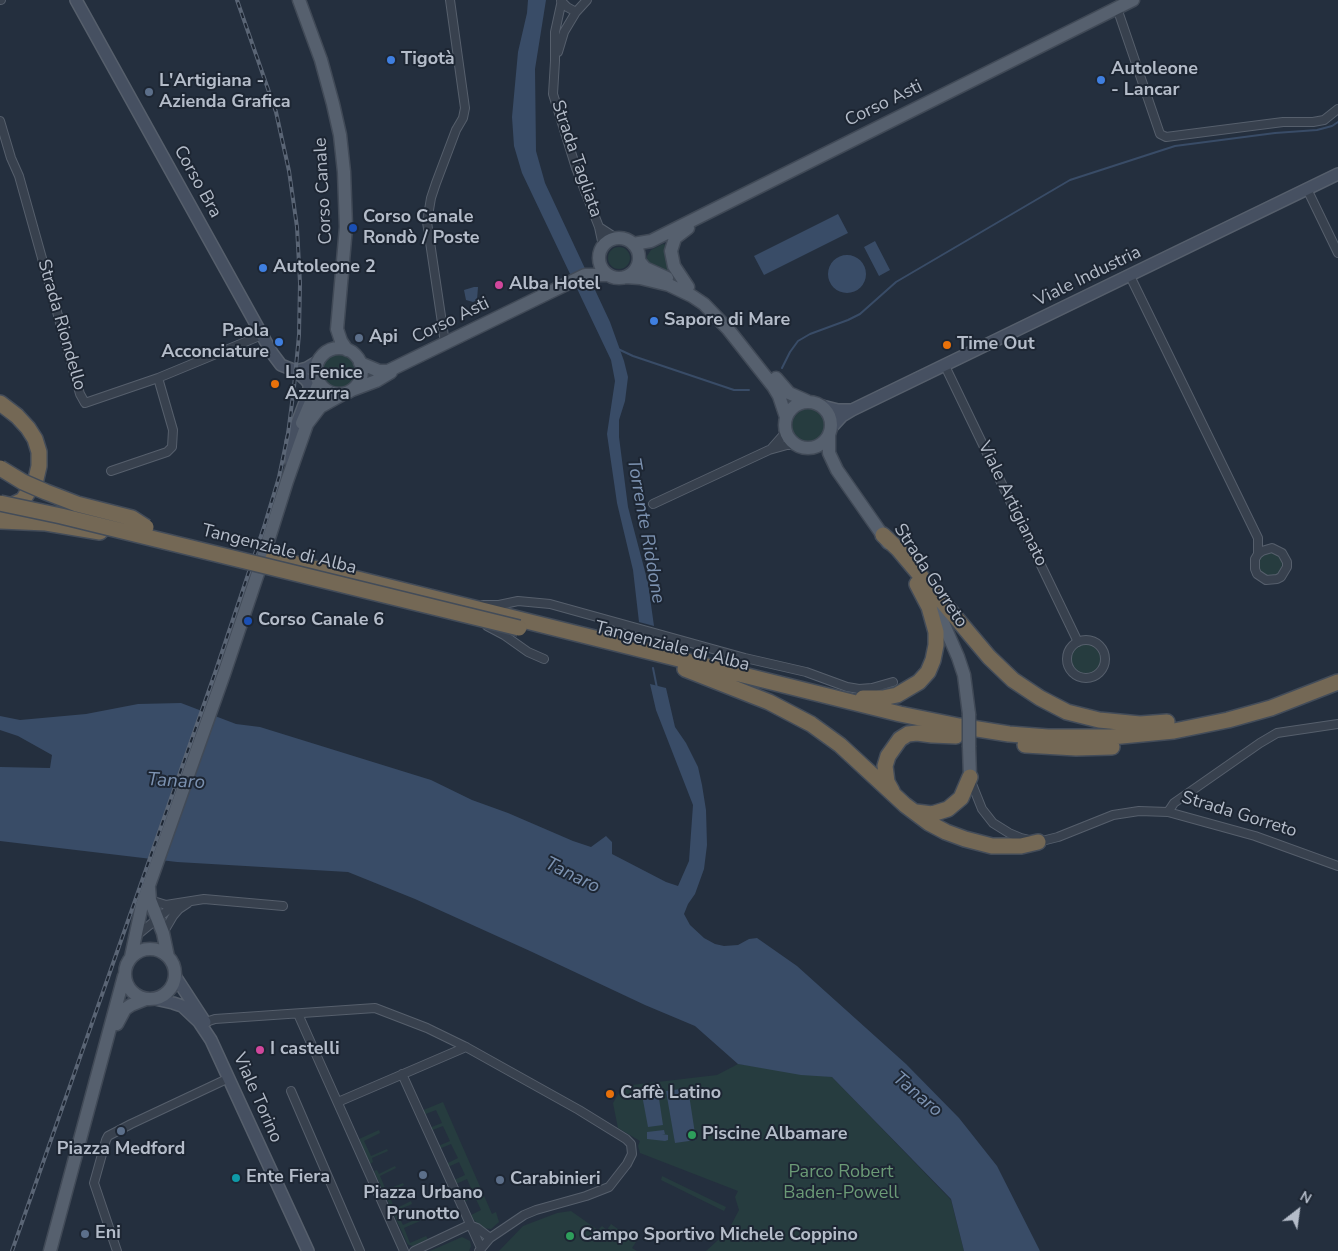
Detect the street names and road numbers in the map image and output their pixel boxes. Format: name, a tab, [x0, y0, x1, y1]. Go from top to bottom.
street label: Corso Asti	[842, 76, 926, 132]
street label: Strada Tagliata	[546, 98, 606, 220]
street label: Corso Canale	[310, 137, 338, 245]
street label: Corso Bra	[168, 142, 226, 222]
street label: Viale Industria	[1031, 242, 1145, 312]
street label: Strada Riondello	[32, 257, 90, 393]
street label: Corso Asti	[409, 293, 493, 349]
street label: Viale Artigianato	[972, 438, 1052, 570]
street label: Tangenziale di Alba	[199, 520, 359, 580]
street label: Strada Gorreto	[888, 520, 972, 632]
street label: Tangenziale di Alba	[592, 617, 752, 677]
street label: Strada Gorreto	[1179, 787, 1299, 843]
street label: Viale Torino	[228, 1050, 286, 1146]

